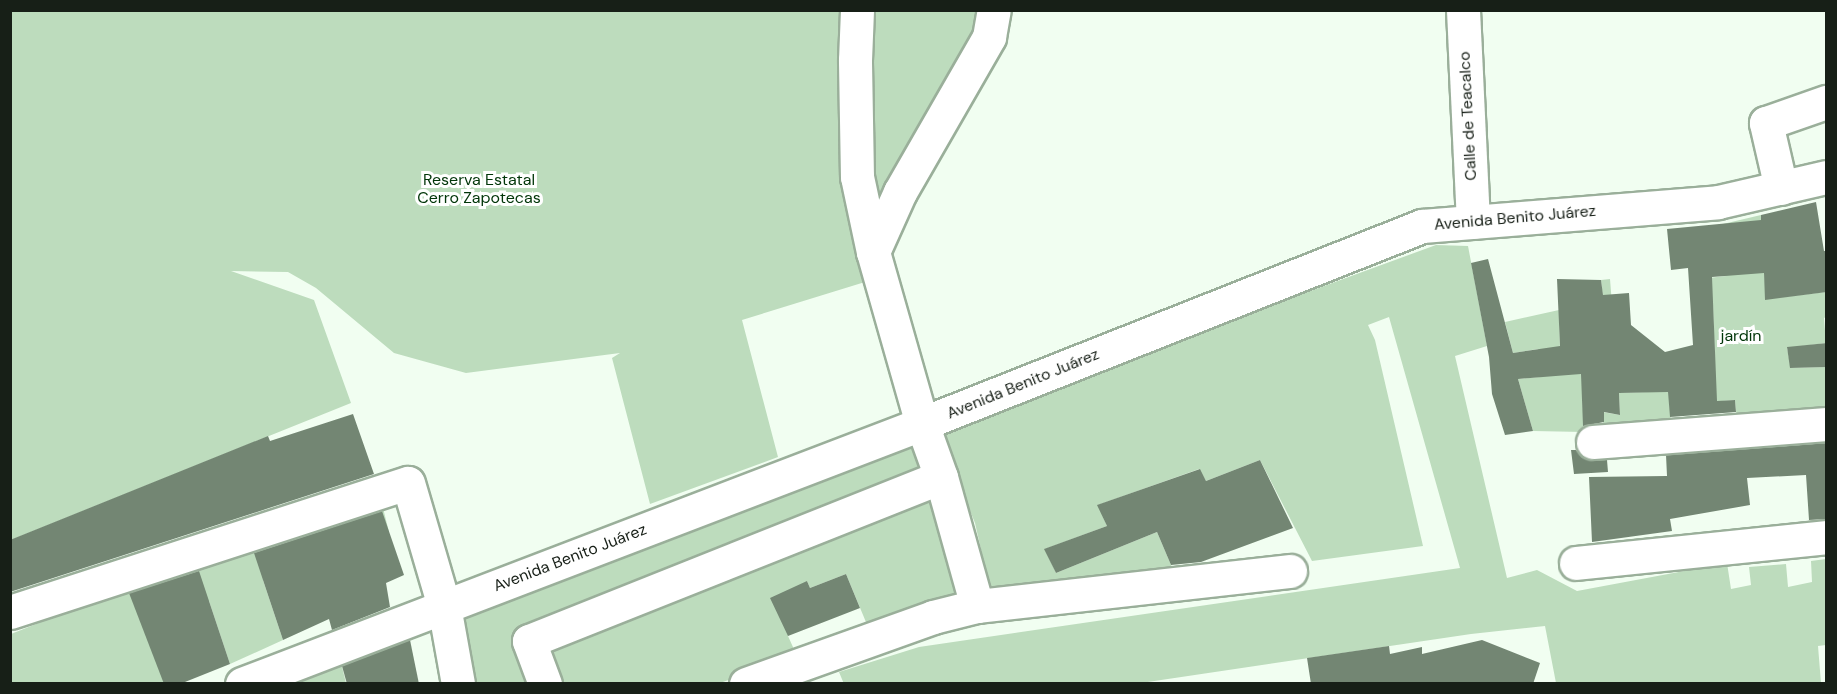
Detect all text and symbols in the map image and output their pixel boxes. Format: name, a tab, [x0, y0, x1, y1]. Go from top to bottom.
street label: Calle de Teacalco	[1455, 51, 1481, 181]
park label: Reserva Estatal Cerro Zapotecas	[417, 170, 541, 208]
street label: Avenida Benito Juárez	[1433, 201, 1597, 235]
park label: jardín	[1721, 326, 1761, 346]
street label: Avenida Benito Juárez	[944, 345, 1102, 423]
street label: Avenida Benito Juárez	[491, 520, 649, 596]

